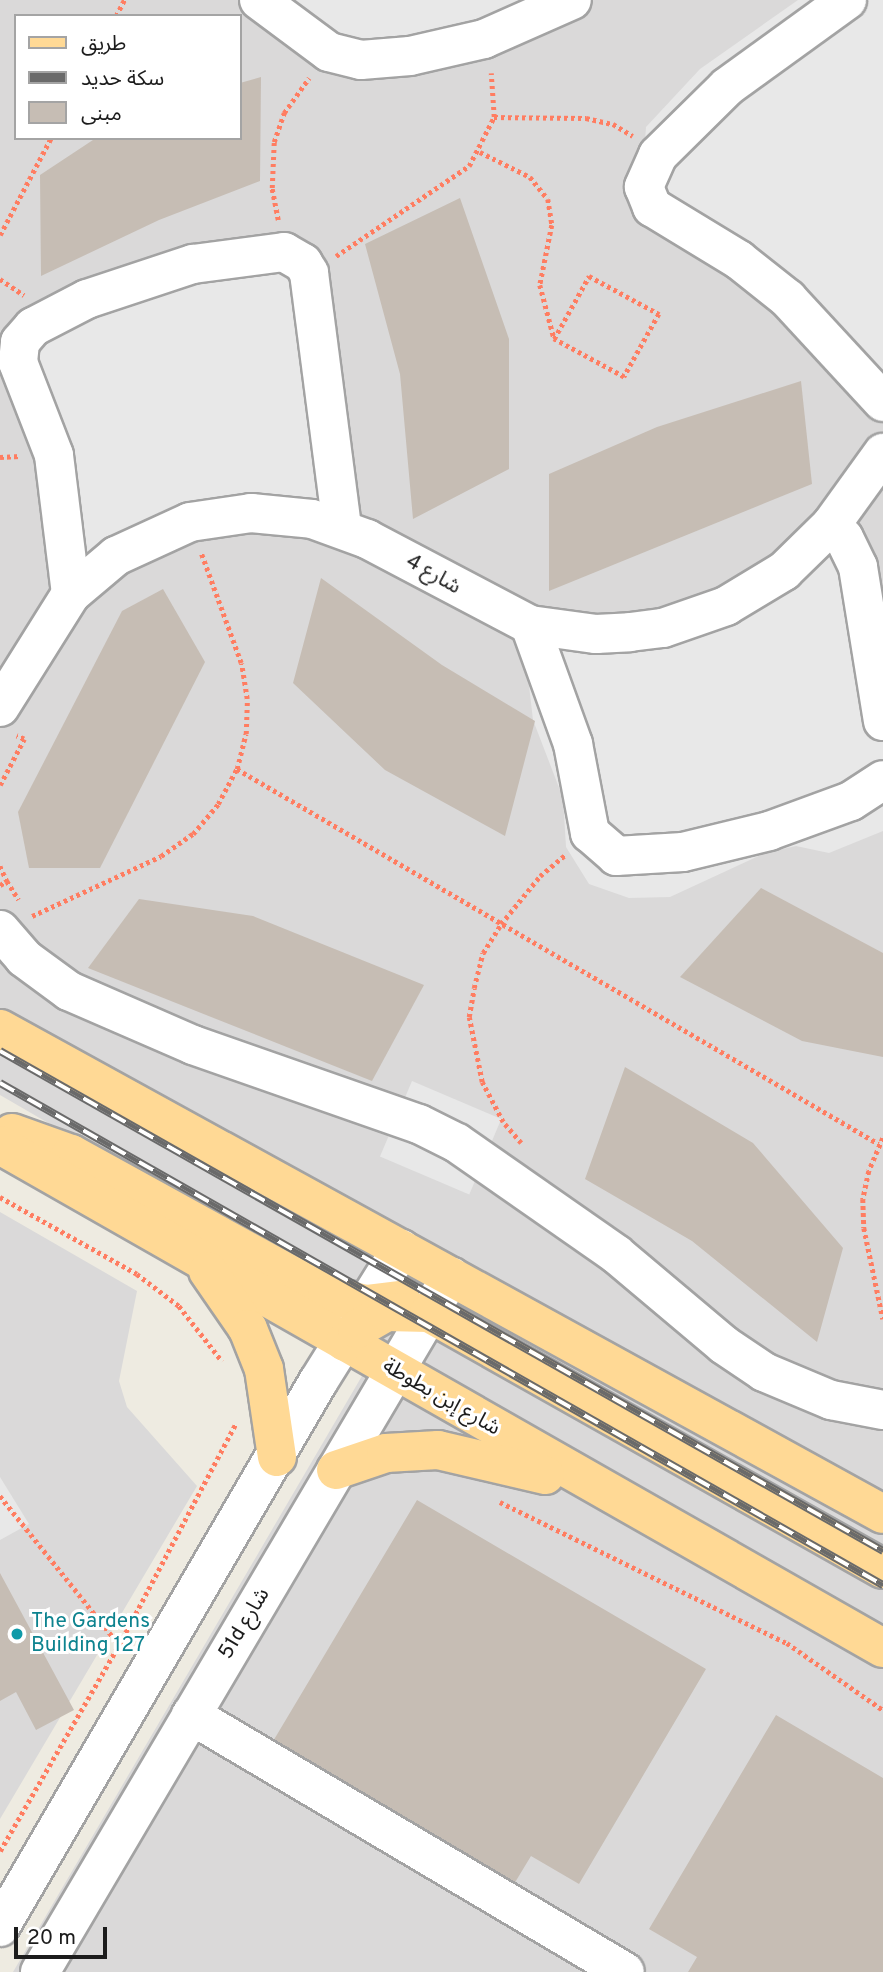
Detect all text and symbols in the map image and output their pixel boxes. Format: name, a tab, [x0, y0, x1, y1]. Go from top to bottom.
legend	[14, 14, 242, 140]
text: طريق	[81, 31, 126, 58]
text: سكة حديد	[81, 66, 164, 93]
text: مبنى	[81, 101, 122, 128]
street label: شارع 4	[401, 549, 465, 601]
street label: شارع إبن بطوطة	[378, 1354, 504, 1442]
street label: 51d شارع	[214, 1584, 276, 1664]
place label: The Gardens Building 127	[31, 1609, 150, 1659]
marker: The Gardens Building 127	[9, 1626, 25, 1642]
scale bar	[18, 1912, 110, 1956]
text: 20 m	[27, 1925, 76, 1952]

